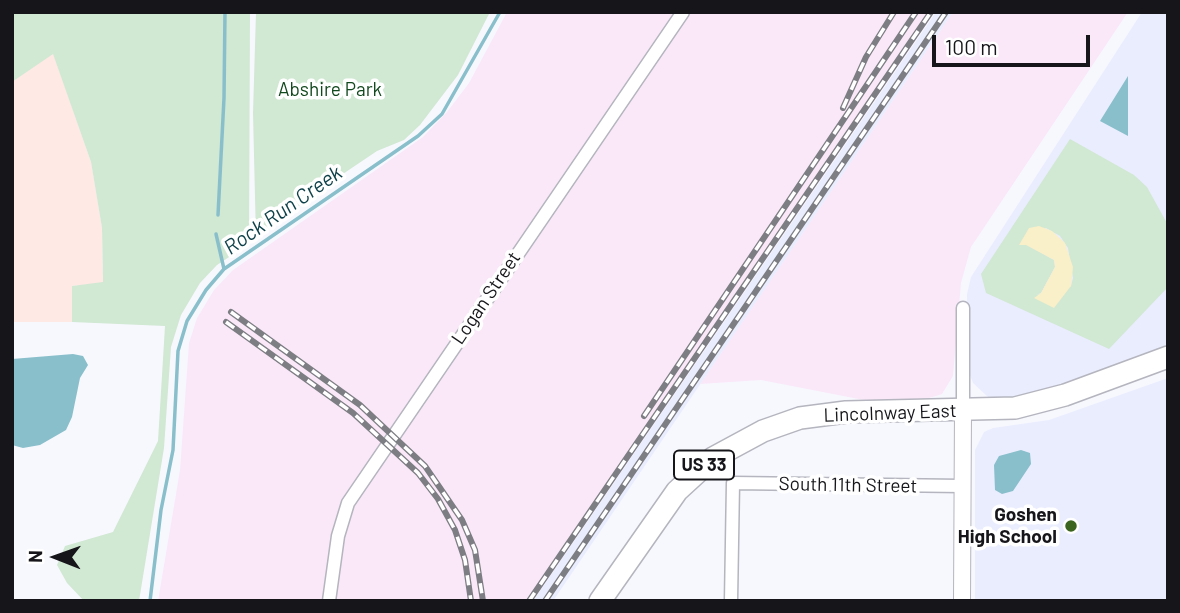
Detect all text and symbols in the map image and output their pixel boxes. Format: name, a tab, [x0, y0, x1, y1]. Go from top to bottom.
scale bar	[935, 21, 1092, 65]
text: 100 m	[945, 34, 998, 59]
park label: Abshire Park	[278, 79, 382, 101]
water label: Rock Run Creek	[219, 160, 347, 260]
street label: Logan Street	[447, 247, 525, 349]
street label: Lincolnway East	[823, 399, 957, 427]
road number: US 33	[674, 450, 734, 480]
street label: South 11th Street	[778, 472, 918, 498]
place label: Goshen High School	[958, 504, 1057, 548]
marker: Goshen High School	[1063, 518, 1079, 534]
north arrow	[21, 522, 91, 592]
text: N	[23, 550, 46, 563]

